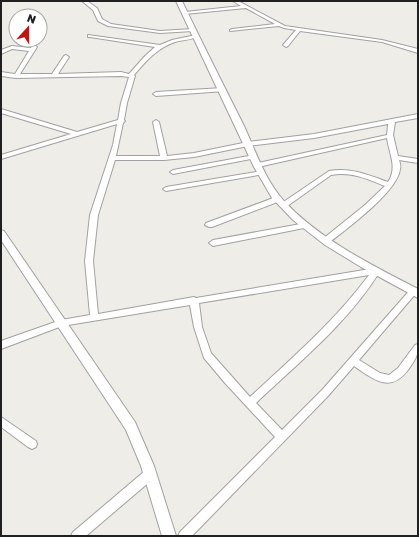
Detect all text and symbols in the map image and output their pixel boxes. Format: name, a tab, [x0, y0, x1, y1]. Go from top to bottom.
north arrow	[8, 8, 48, 48]
text: N	[26, 11, 38, 26]

